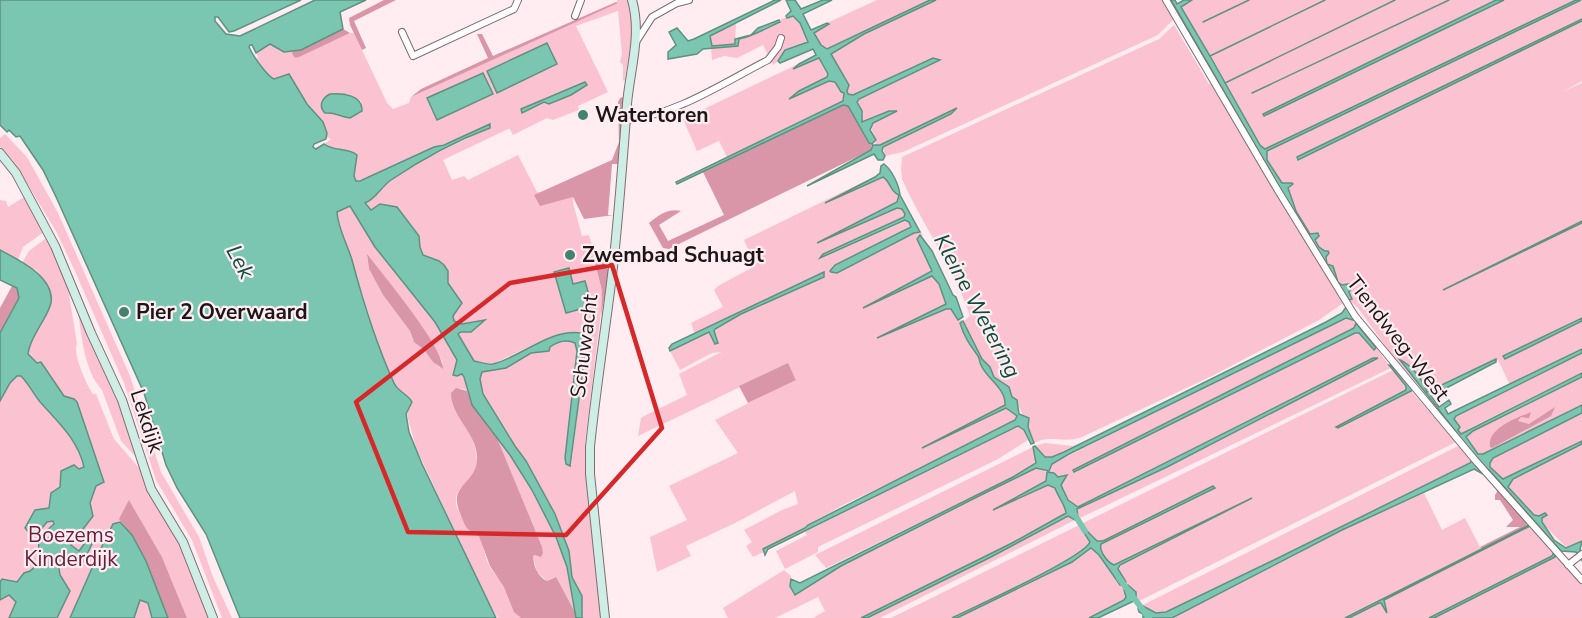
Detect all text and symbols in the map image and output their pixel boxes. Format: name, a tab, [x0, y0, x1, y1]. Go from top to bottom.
place label: Watertoren	[595, 101, 709, 129]
marker: Watertoren	[576, 108, 590, 122]
water label: Kleine Wetering	[926, 229, 1028, 383]
water label: Lek	[219, 240, 262, 285]
place label: Zwembad Schuagt	[582, 241, 765, 269]
marker: Zwembad Schuagt	[563, 248, 577, 262]
street label: Tiendweg-West	[1340, 269, 1456, 407]
street label: Schuwacht	[564, 292, 604, 399]
place label: Pier 2 Overwaard	[136, 298, 308, 326]
marker: Pier 2 Overwaard	[117, 305, 131, 319]
street label: Lekdijk	[124, 386, 171, 457]
park label: Boezems Kinderdijk	[24, 521, 118, 573]

